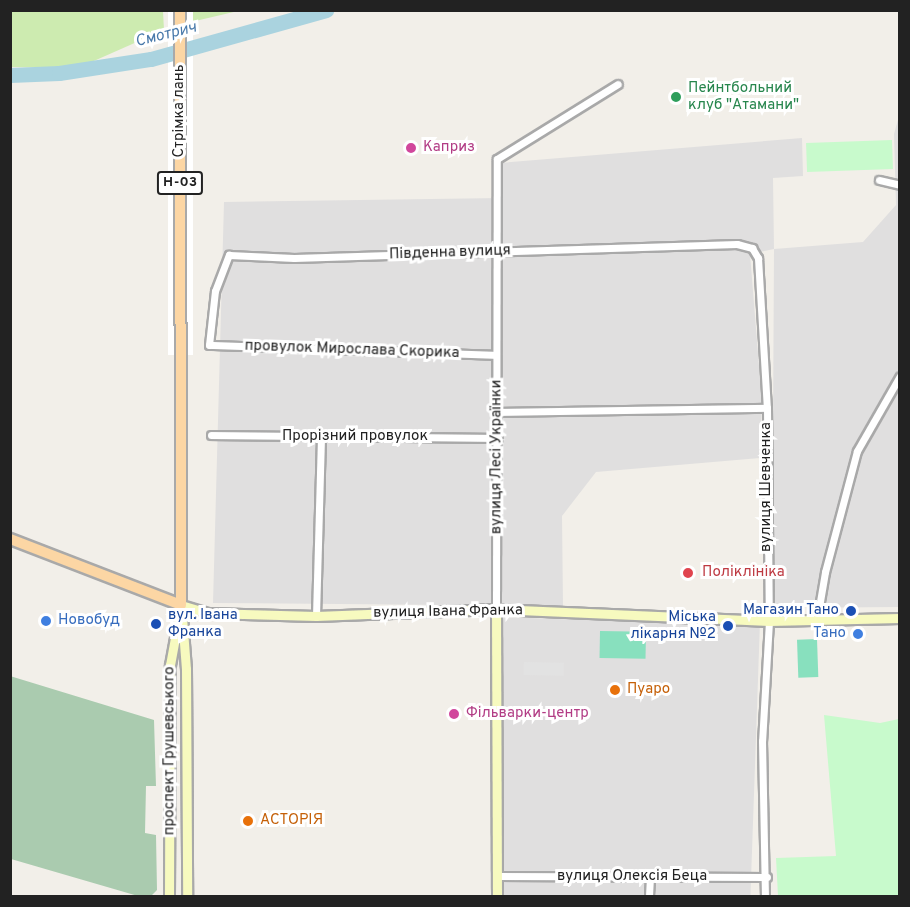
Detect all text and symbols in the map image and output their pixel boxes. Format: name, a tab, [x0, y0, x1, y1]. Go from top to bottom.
water label: Смотрич	[133, 18, 199, 52]
street label: Стрімка лань	[171, 65, 189, 157]
place label: Пейнтбольний клуб "Атамани"	[688, 79, 799, 114]
marker: Пейнтбольний клуб "Атамани"	[669, 90, 683, 104]
place label: Каприз	[423, 139, 475, 157]
marker: Каприз	[404, 141, 418, 155]
road number: Н-03	[156, 172, 204, 194]
street label: Південна вулиця	[389, 242, 511, 264]
street label: провулок Мирослава Скорика	[244, 337, 460, 363]
street label: вулиця Лесі Українки	[488, 380, 506, 534]
street label: вулиця Шевченка	[758, 422, 776, 552]
street label: Прорізний провулок	[282, 428, 428, 446]
marker: Поліклініка	[679, 564, 697, 582]
place label: Поліклініка	[702, 564, 785, 582]
street label: вулиця Івана Франка	[373, 602, 523, 622]
place label: Магазин Тано	[743, 602, 839, 620]
marker: Магазин Тано	[844, 604, 858, 618]
place label: вул. Івана Франка	[168, 606, 238, 641]
place label: Міська лікарня №2	[631, 608, 716, 643]
place label: Новобуд	[58, 612, 120, 630]
marker: Новобуд	[39, 614, 53, 628]
marker: вул. Івана Франка	[149, 617, 163, 631]
marker: Міська лікарня №2	[721, 619, 735, 633]
place label: Тано	[813, 625, 846, 643]
marker: Тано	[851, 627, 865, 641]
street label: проспект Грушевського	[161, 667, 179, 835]
place label: Пуаро	[627, 681, 670, 699]
marker: Пуаро	[608, 683, 622, 697]
place label: Фільварки-центр	[466, 705, 589, 723]
marker: Фільварки-центр	[447, 707, 461, 721]
place label: АСТОРІЯ	[260, 812, 323, 830]
marker: АСТОРІЯ	[241, 814, 255, 828]
street label: вулиця Олексія Беца	[557, 868, 707, 886]

